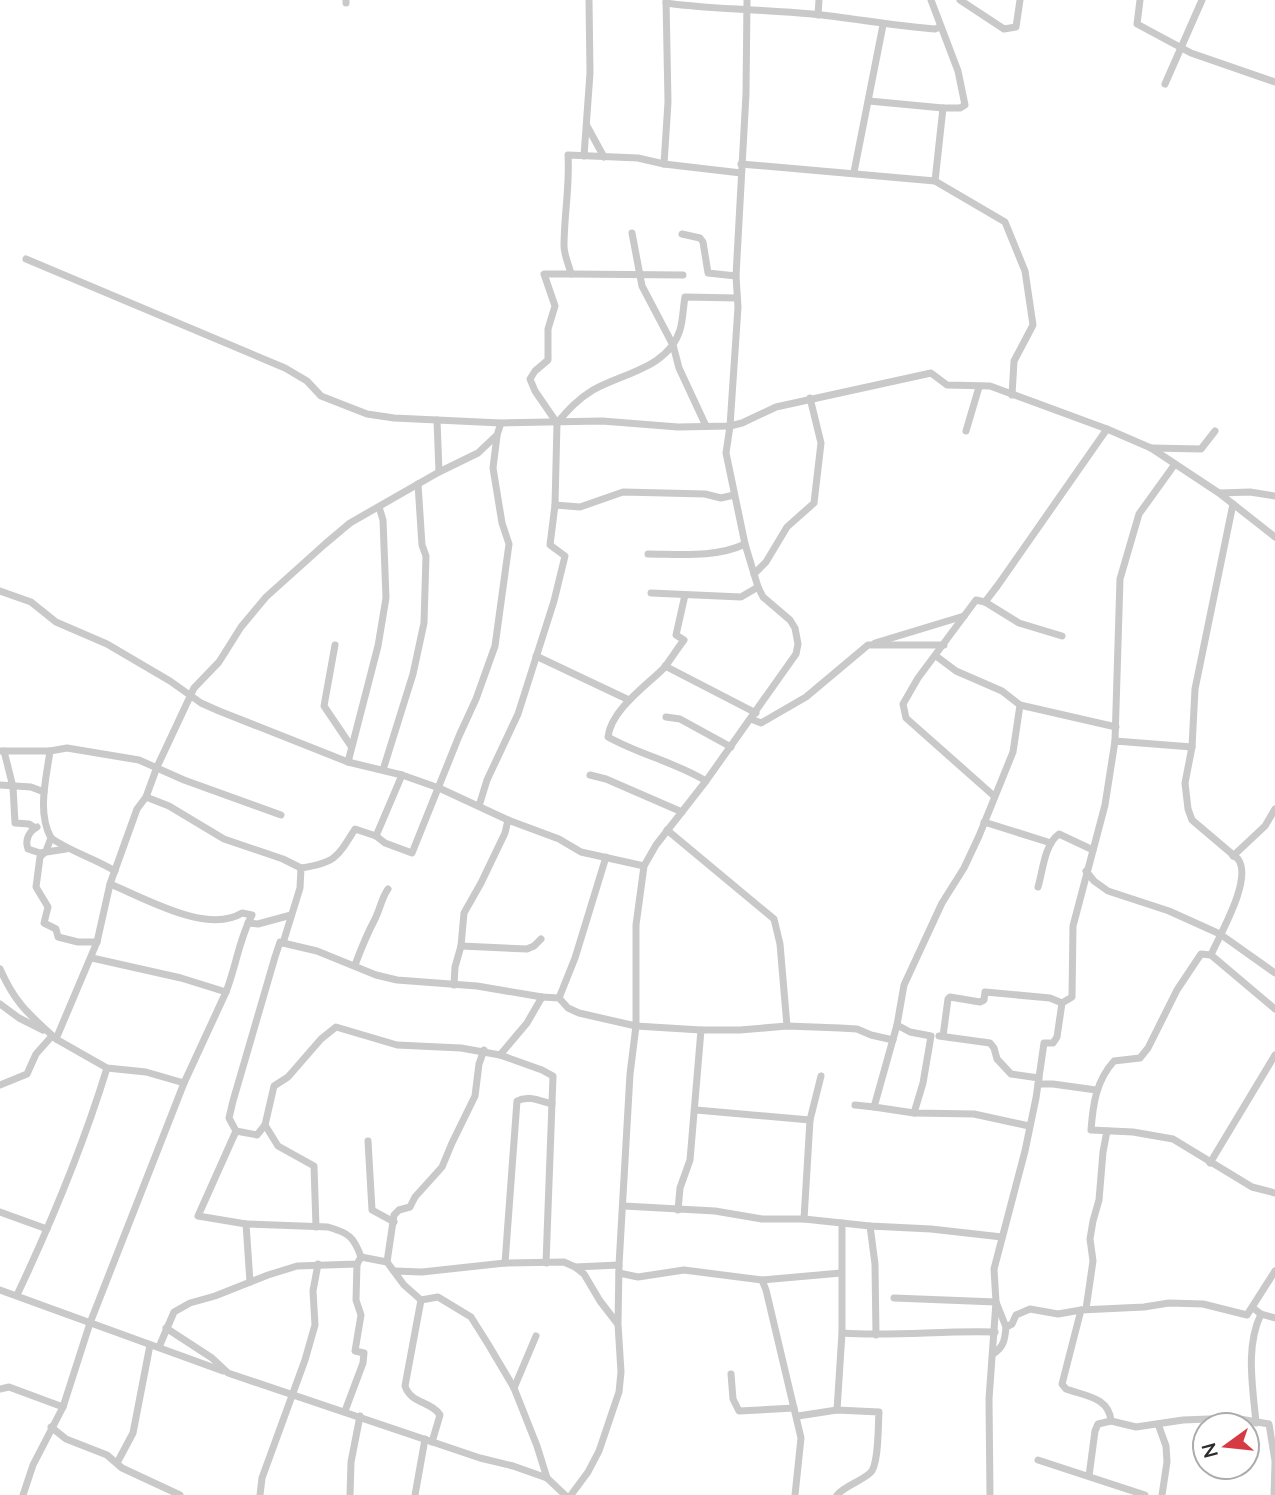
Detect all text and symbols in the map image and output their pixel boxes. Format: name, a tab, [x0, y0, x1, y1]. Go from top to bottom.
north arrow	[1191, 1411, 1261, 1481]
text: N	[1196, 1440, 1222, 1461]

